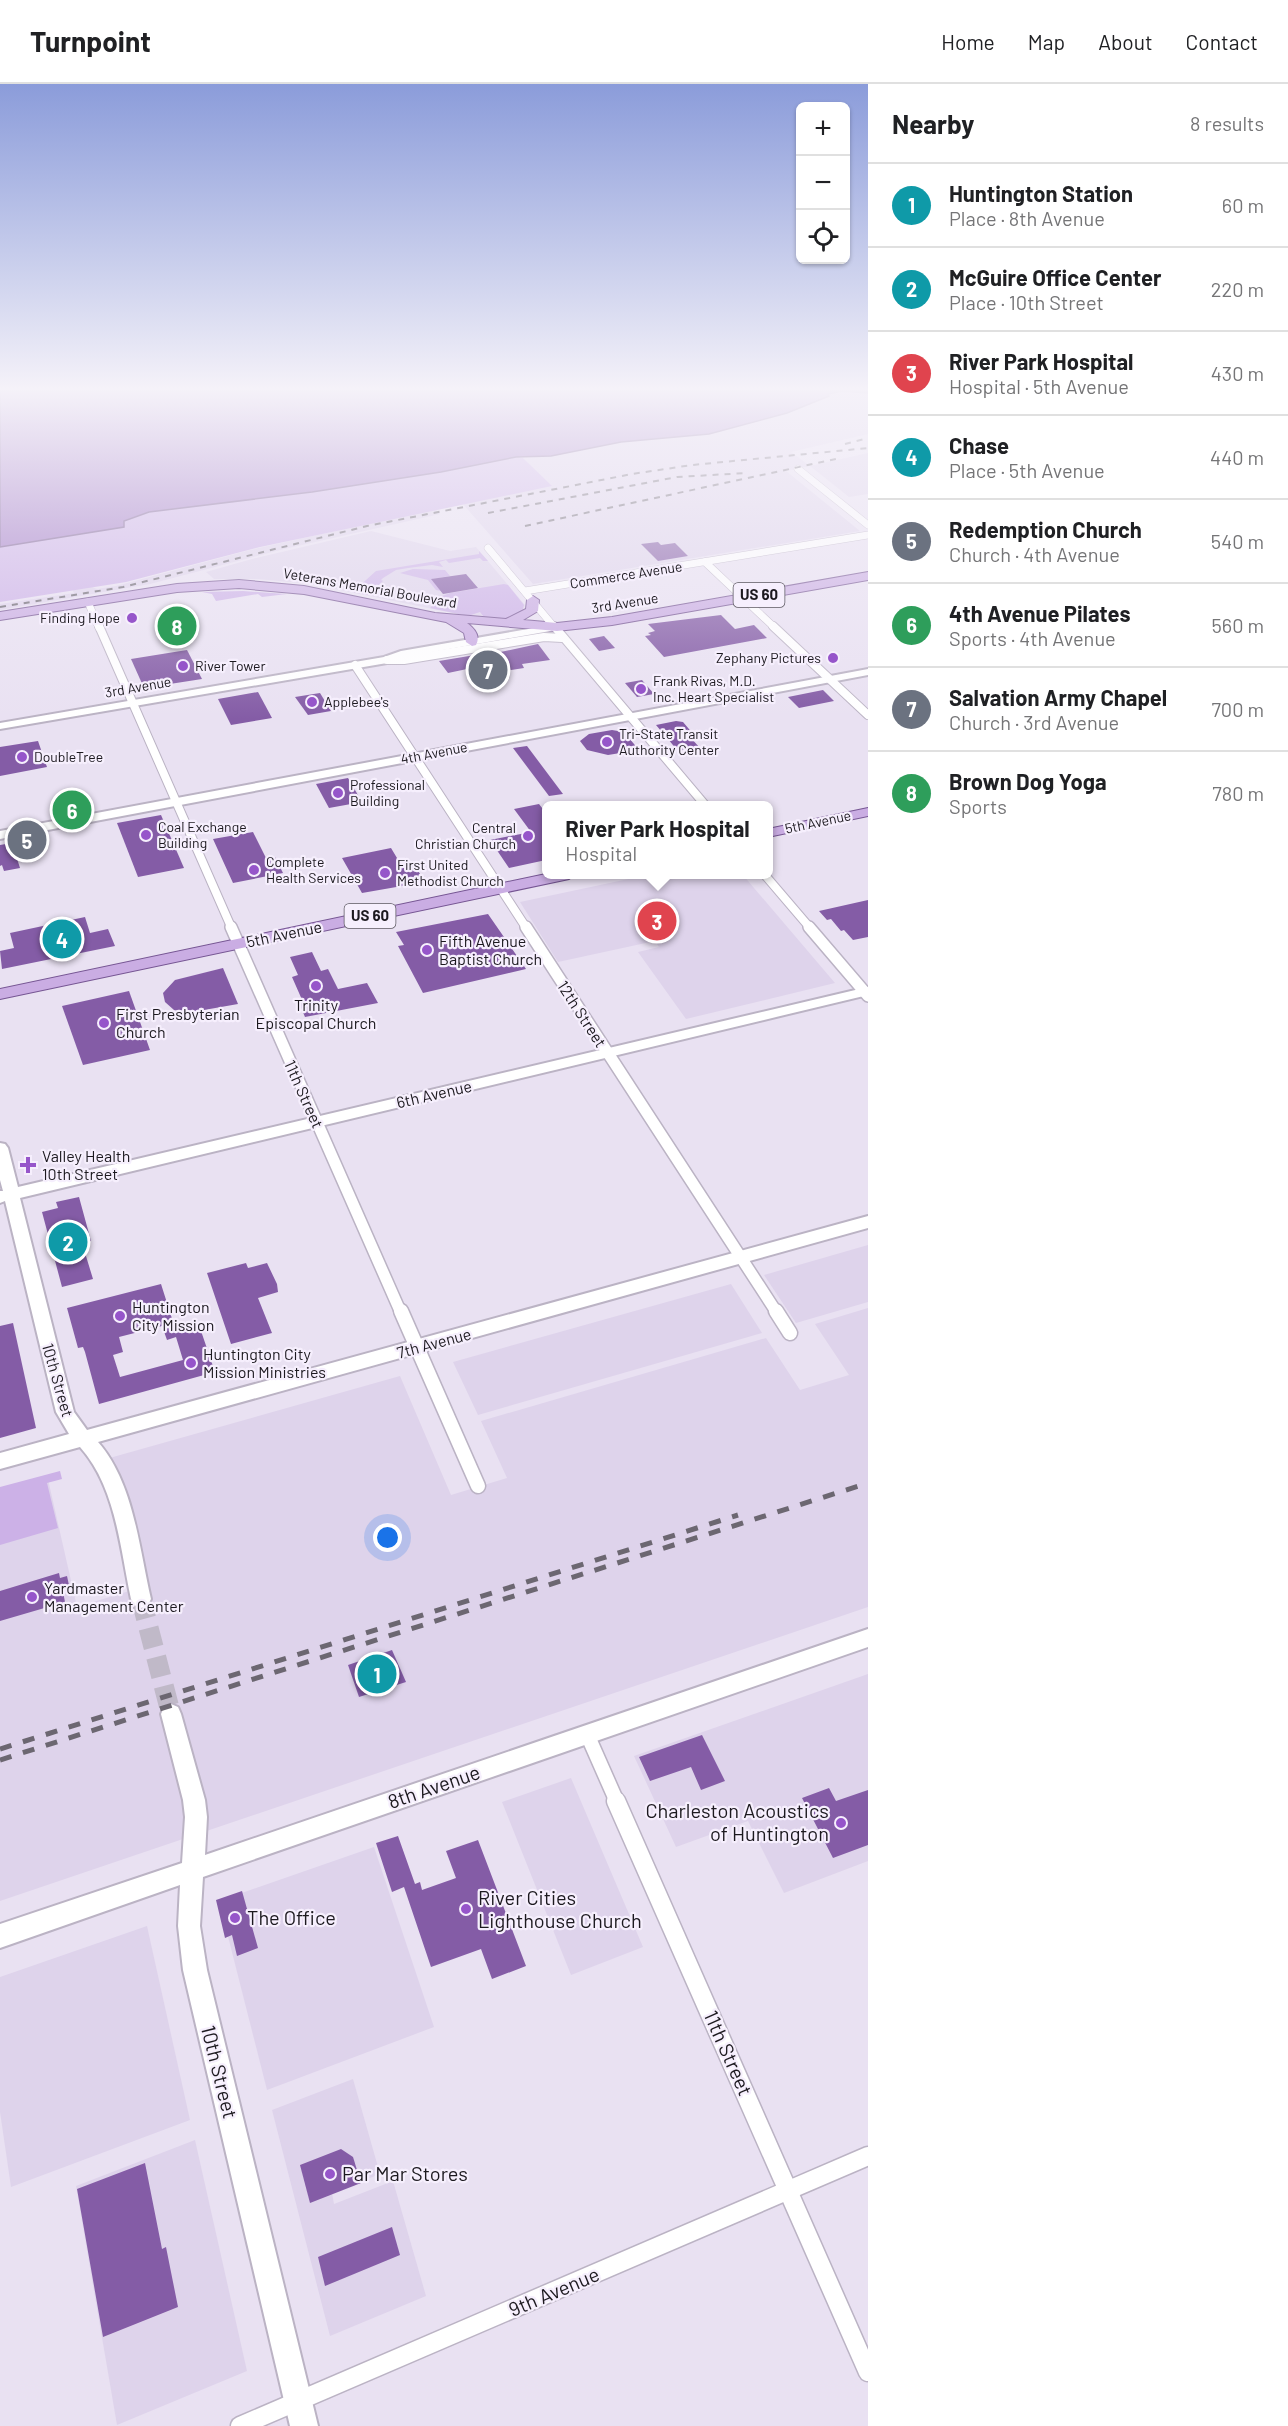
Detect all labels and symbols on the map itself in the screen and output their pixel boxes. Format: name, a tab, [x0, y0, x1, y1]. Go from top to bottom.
street label: Commerce Avenue	[568, 557, 683, 592]
street label: Veterans Memorial Boulevard	[282, 564, 458, 611]
road number: US 60	[734, 583, 784, 607]
street label: 3rd Avenue	[590, 589, 659, 616]
pin: 8	[158, 604, 196, 648]
place label: Finding Hope	[40, 609, 120, 626]
marker: Finding Hope	[125, 611, 139, 625]
pin: 7	[468, 648, 508, 692]
place label: Zephany Pictures	[716, 649, 821, 666]
marker: Zephany Pictures	[826, 651, 840, 665]
place label: River Tower	[195, 657, 266, 674]
marker: River Tower	[176, 659, 190, 673]
street label: 3rd Avenue	[103, 672, 172, 701]
place label: Frank Rivas, M.D. Inc. Heart Specialist	[653, 672, 774, 705]
marker: Frank Rivas, M.D. Inc. Heart Specialist	[634, 682, 648, 696]
place label: Applebee's	[324, 693, 389, 710]
marker: Applebee's	[305, 695, 319, 709]
place label: Tri-State Transit Authority Center	[619, 725, 719, 758]
marker: Tri-State Transit Authority Center	[600, 735, 614, 749]
street label: 4th Avenue	[399, 738, 469, 767]
place label: DoubleTree	[34, 748, 103, 765]
marker: DoubleTree	[15, 750, 29, 764]
place label: Professional Building	[350, 776, 425, 809]
marker: Professional Building	[331, 786, 345, 800]
pin: 6	[52, 788, 92, 832]
street label: 5th Avenue	[783, 806, 853, 837]
pin: 5	[8, 818, 46, 862]
place label: Coal Exchange Building	[158, 818, 247, 851]
place label: Central Christian Church	[415, 819, 516, 852]
marker: Coal Exchange Building	[139, 828, 153, 842]
marker: Central Christian Church	[521, 829, 535, 843]
place label: Complete Health Services	[266, 853, 361, 886]
place label: First United Methodist Church	[397, 856, 504, 889]
marker: Complete Health Services	[247, 863, 261, 877]
marker: First United Methodist Church	[378, 866, 392, 880]
pin: 3	[638, 898, 676, 944]
road number: US 60	[344, 904, 395, 928]
pin: 4	[42, 916, 82, 962]
street label: 5th Avenue	[244, 916, 323, 951]
place label: Fifth Avenue Baptist Church	[439, 931, 542, 968]
marker: Fifth Avenue Baptist Church	[420, 943, 434, 957]
street label: 12th Street	[554, 977, 611, 1051]
marker: Trinity Episcopal Church	[309, 979, 323, 993]
place label: Trinity Episcopal Church	[256, 995, 376, 1032]
place label: First Presbyterian Church	[116, 1004, 240, 1041]
marker: First Presbyterian Church	[97, 1016, 111, 1030]
street label: 11th Street	[281, 1057, 328, 1131]
street label: 6th Avenue	[394, 1076, 473, 1111]
place label: Valley Health 10th Street	[42, 1146, 130, 1183]
marker: Valley Health 10th Street	[19, 1156, 37, 1174]
pin: 2	[48, 1220, 88, 1264]
place label: Huntington City Mission	[132, 1297, 214, 1334]
marker: Huntington City Mission	[113, 1309, 127, 1323]
street label: 7th Avenue	[395, 1323, 473, 1362]
street label: 10th Street	[39, 1341, 78, 1419]
place label: Huntington City Mission Ministries	[203, 1344, 326, 1381]
marker: Huntington City Mission Ministries	[184, 1356, 198, 1370]
your location	[373, 1523, 402, 1552]
place label: Yardmaster Management Center	[44, 1578, 184, 1615]
marker: Yardmaster Management Center	[25, 1590, 39, 1604]
pin: 1	[358, 1652, 397, 1696]
street label: 8th Avenue	[384, 1759, 483, 1813]
place label: Charleston Acoustics of Huntington	[645, 1798, 829, 1845]
marker: Charleston Acoustics of Huntington	[834, 1816, 848, 1830]
place label: River Cities Lighthouse Church	[478, 1885, 642, 1932]
marker: River Cities Lighthouse Church	[459, 1902, 473, 1916]
place label: The Office	[247, 1905, 336, 1929]
marker: The Office	[228, 1911, 242, 1925]
street label: 11th Street	[699, 2006, 758, 2099]
street label: 10th Street	[197, 2023, 243, 2121]
place label: Par Mar Stores	[342, 2161, 468, 2185]
marker: Par Mar Stores	[323, 2167, 337, 2181]
street label: 9th Avenue	[505, 2261, 603, 2321]

